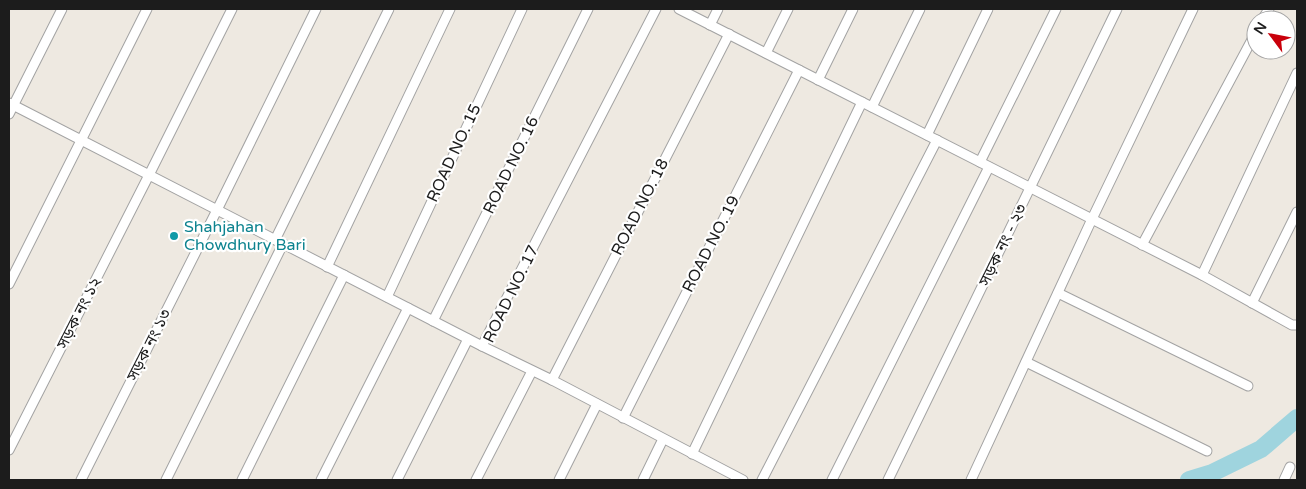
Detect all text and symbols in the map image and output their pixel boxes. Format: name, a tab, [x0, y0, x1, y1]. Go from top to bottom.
north arrow	[1246, 10, 1296, 60]
text: N	[1250, 19, 1271, 38]
street label: ROAD NO. 15	[423, 101, 485, 205]
street label: ROAD NO. 16	[479, 113, 543, 217]
street label: ROAD NO. 18	[607, 155, 673, 259]
street label: ROAD NO. 19	[678, 192, 744, 296]
street label: সড়ক নং - ২৩	[974, 200, 1032, 290]
place label: Shahjahan Chowdhury Bari	[184, 217, 306, 255]
marker: Shahjahan Chowdhury Bari	[168, 230, 180, 242]
street label: ROAD NO. 17	[479, 242, 543, 346]
street label: সড়ক নং ১২	[52, 273, 106, 353]
street label: সড়ক নং ১৩	[122, 305, 176, 385]

